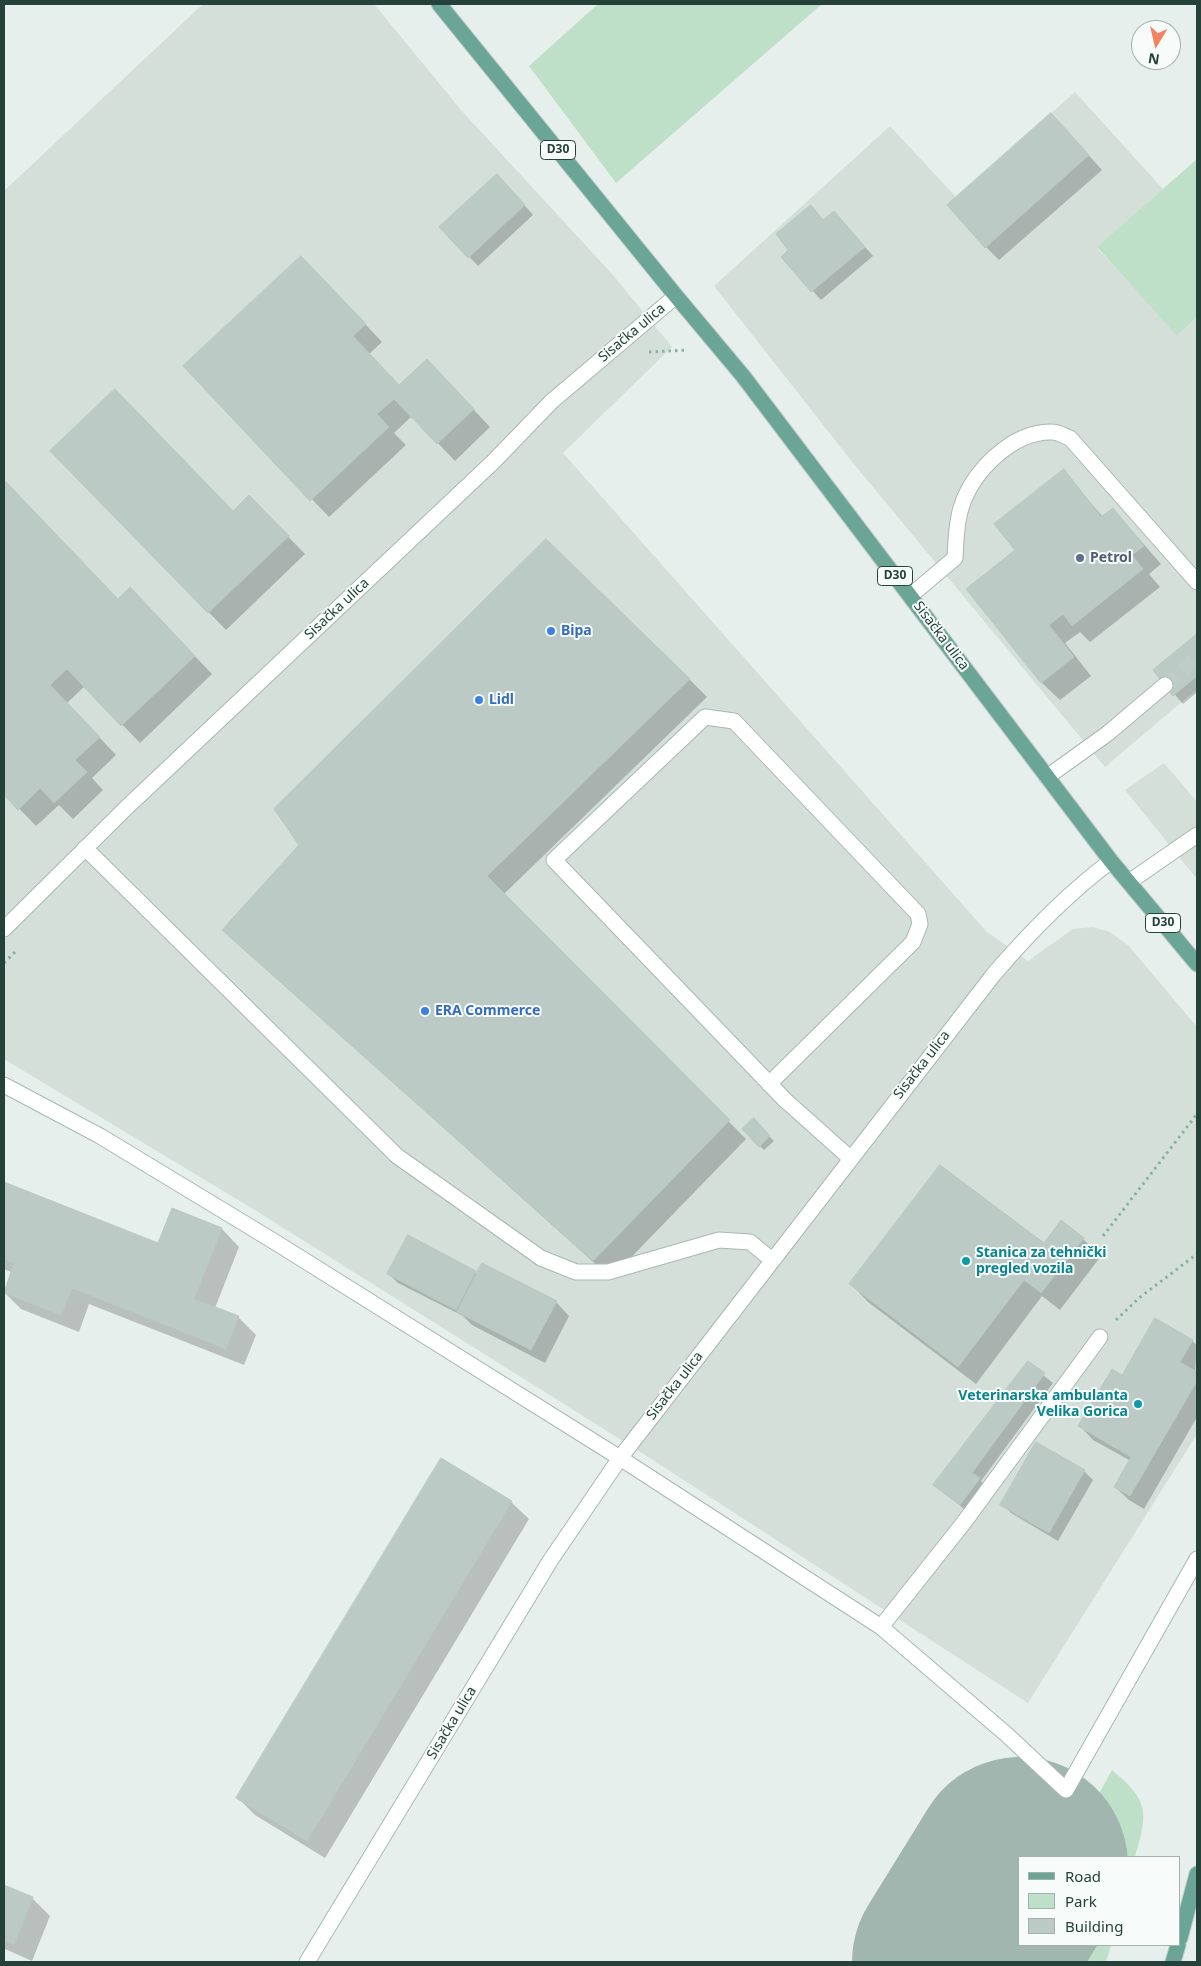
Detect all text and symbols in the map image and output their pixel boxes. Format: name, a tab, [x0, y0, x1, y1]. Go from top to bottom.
north arrow	[1131, 20, 1181, 70]
text: N	[1147, 49, 1161, 70]
road number: D30	[540, 140, 576, 160]
street label: Sisačka ulica	[595, 300, 669, 366]
place label: Petrol	[1090, 550, 1132, 566]
marker: Petrol	[1074, 552, 1086, 564]
road number: D30	[878, 566, 912, 586]
street label: Sisačka ulica	[301, 575, 373, 643]
street label: Sisačka ulica	[910, 598, 972, 674]
place label: Bipa	[561, 623, 592, 639]
marker: Bipa	[545, 625, 557, 637]
place label: Lidl	[489, 692, 514, 708]
marker: Lidl	[473, 694, 485, 706]
road number: D30	[1146, 914, 1180, 932]
place label: ERA Commerce	[435, 1003, 540, 1019]
marker: ERA Commerce	[419, 1005, 431, 1017]
street label: Sisačka ulica	[890, 1028, 954, 1102]
place label: Stanica za tehnički pregled vozila	[976, 1245, 1107, 1278]
marker: Stanica za tehnički pregled vozila	[960, 1255, 972, 1267]
street label: Sisačka ulica	[643, 1349, 707, 1423]
place label: Veterinarska ambulanta Velika Gorica	[958, 1388, 1128, 1420]
marker: Veterinarska ambulanta Velika Gorica	[1132, 1398, 1144, 1410]
street label: Sisačka ulica	[424, 1684, 480, 1762]
legend	[1018, 1856, 1181, 1946]
text: Road	[1065, 1866, 1101, 1886]
text: Park	[1065, 1891, 1097, 1911]
text: Building	[1065, 1916, 1123, 1936]

